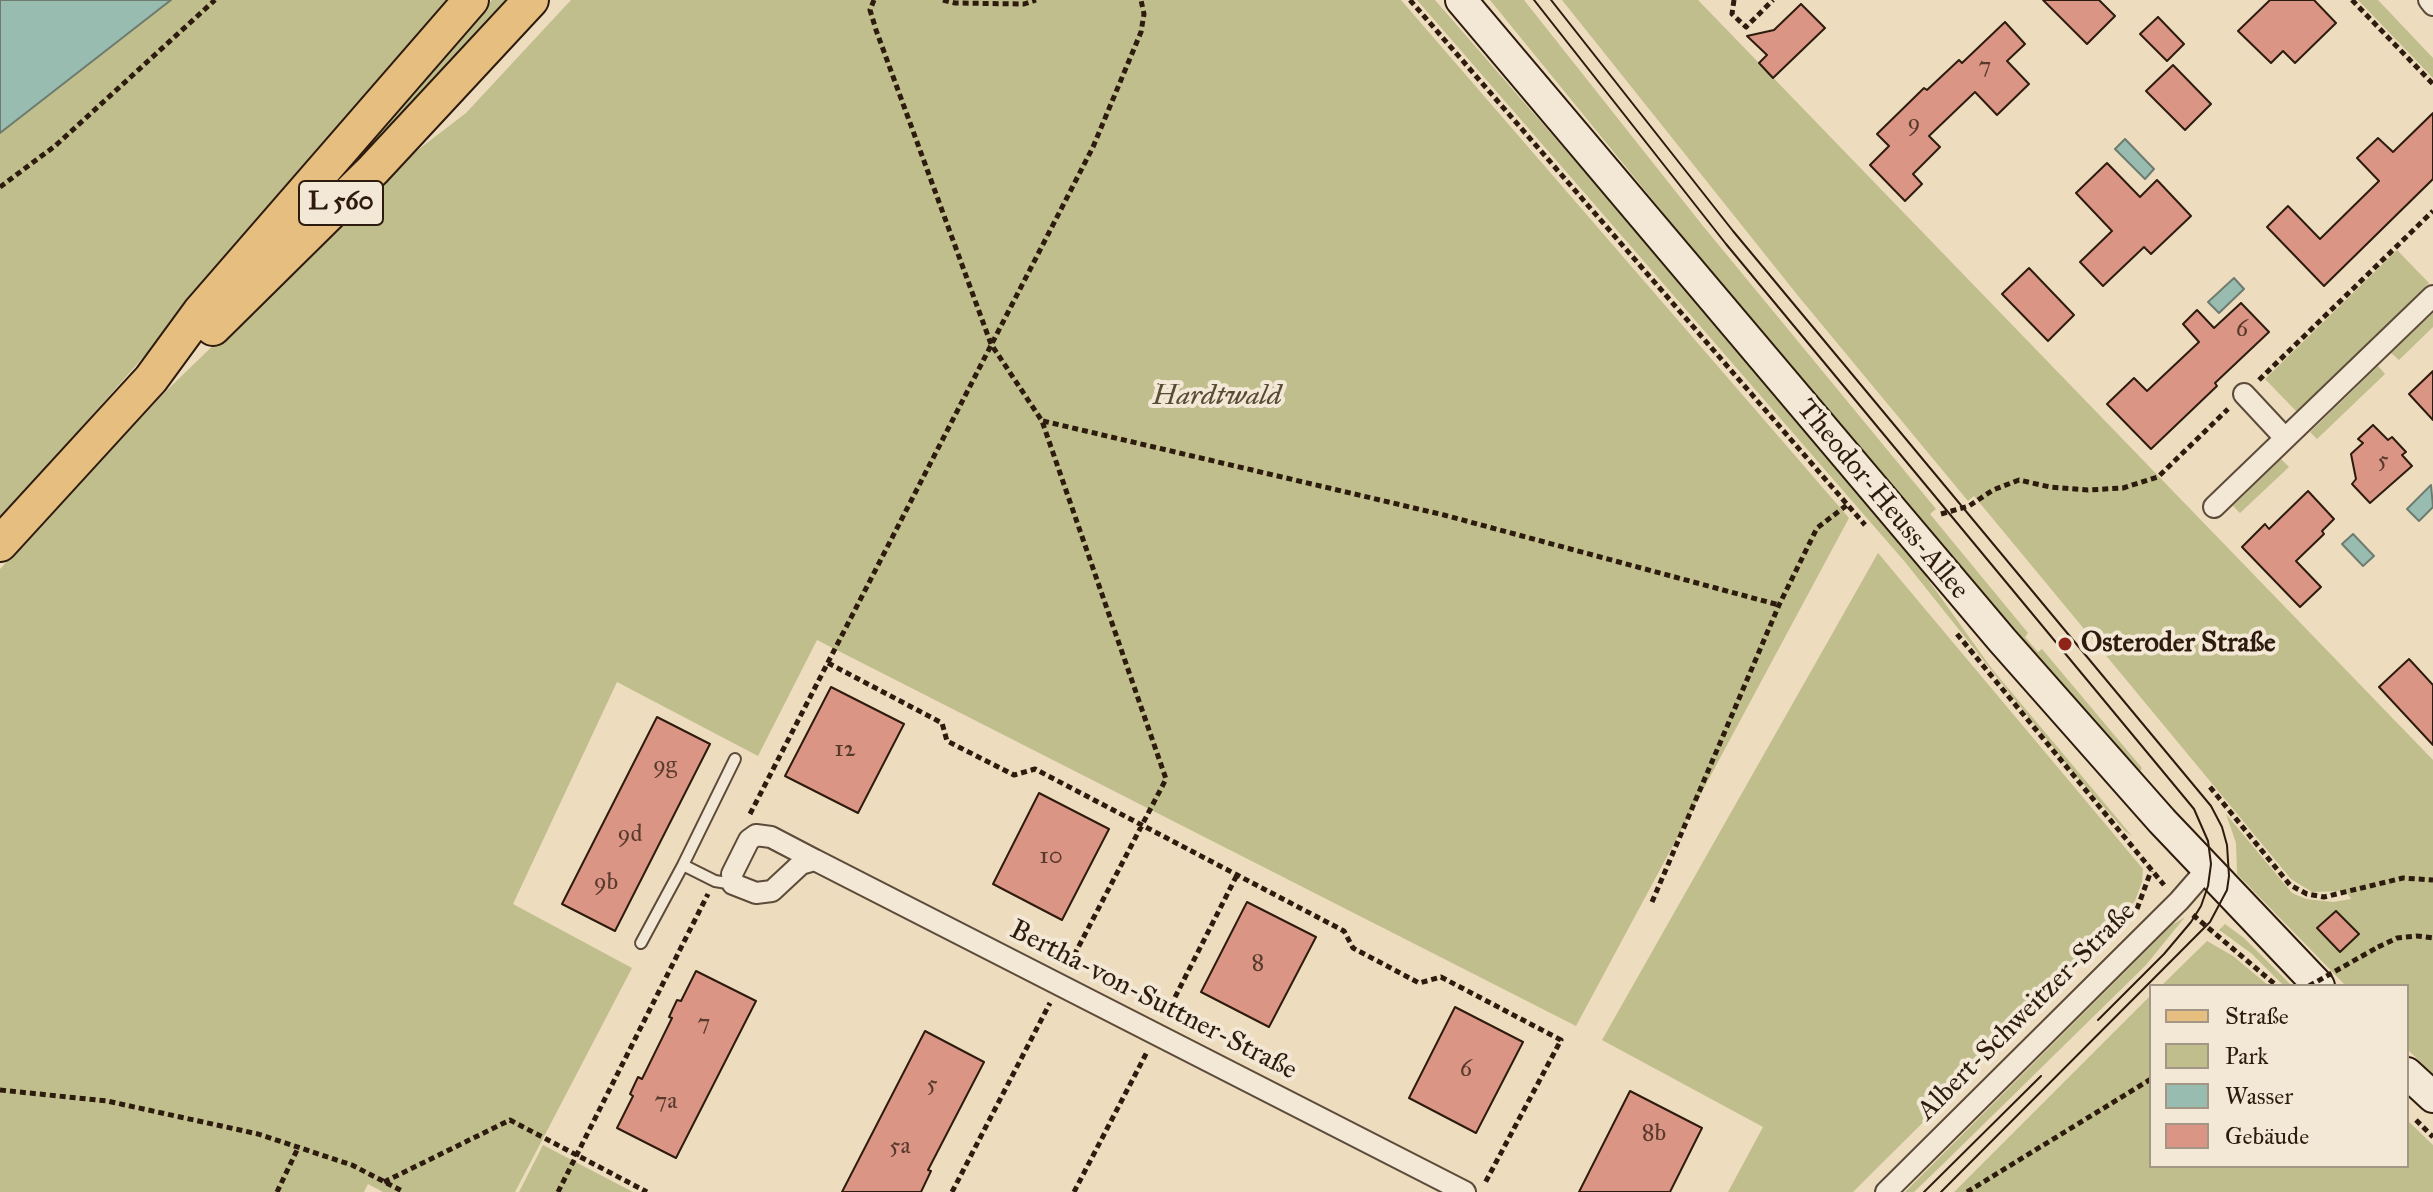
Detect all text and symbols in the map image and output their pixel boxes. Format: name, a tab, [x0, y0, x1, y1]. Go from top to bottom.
house number: 7	[1979, 53, 1991, 81]
house number: 9	[1908, 110, 1920, 138]
road number: L 560	[299, 181, 383, 225]
house number: 6	[2236, 316, 2248, 344]
park label: Hardtwald	[1152, 380, 1282, 414]
street label: Theodor-Heuss-Allee	[1789, 393, 1975, 607]
house number: 5	[2377, 447, 2389, 475]
place label: Osteroder Straße	[2081, 627, 2276, 661]
marker: Osteroder Straße	[2056, 635, 2074, 653]
house number: 12	[834, 736, 856, 764]
house number: 9g	[653, 752, 677, 780]
house number: 9d	[618, 821, 642, 849]
house number: 10	[1039, 843, 1063, 871]
house number: 9b	[594, 869, 618, 897]
street label: Albert-Schweitzer-Straße	[1911, 896, 2143, 1128]
street label: Bertha-von-Suttner-Straße	[1004, 914, 1302, 1088]
house number: 8	[1252, 950, 1264, 978]
legend	[2149, 984, 2409, 1168]
text: Straße	[2225, 1001, 2289, 1031]
house number: 7	[698, 1010, 710, 1038]
text: Park	[2225, 1041, 2268, 1071]
house number: 6	[1460, 1056, 1472, 1084]
house number: 5	[926, 1071, 938, 1099]
text: Wasser	[2225, 1081, 2293, 1111]
house number: 7a	[655, 1088, 677, 1116]
house number: 8b	[1642, 1120, 1666, 1148]
text: Gebäude	[2225, 1121, 2309, 1151]
house number: 5a	[889, 1133, 911, 1161]

